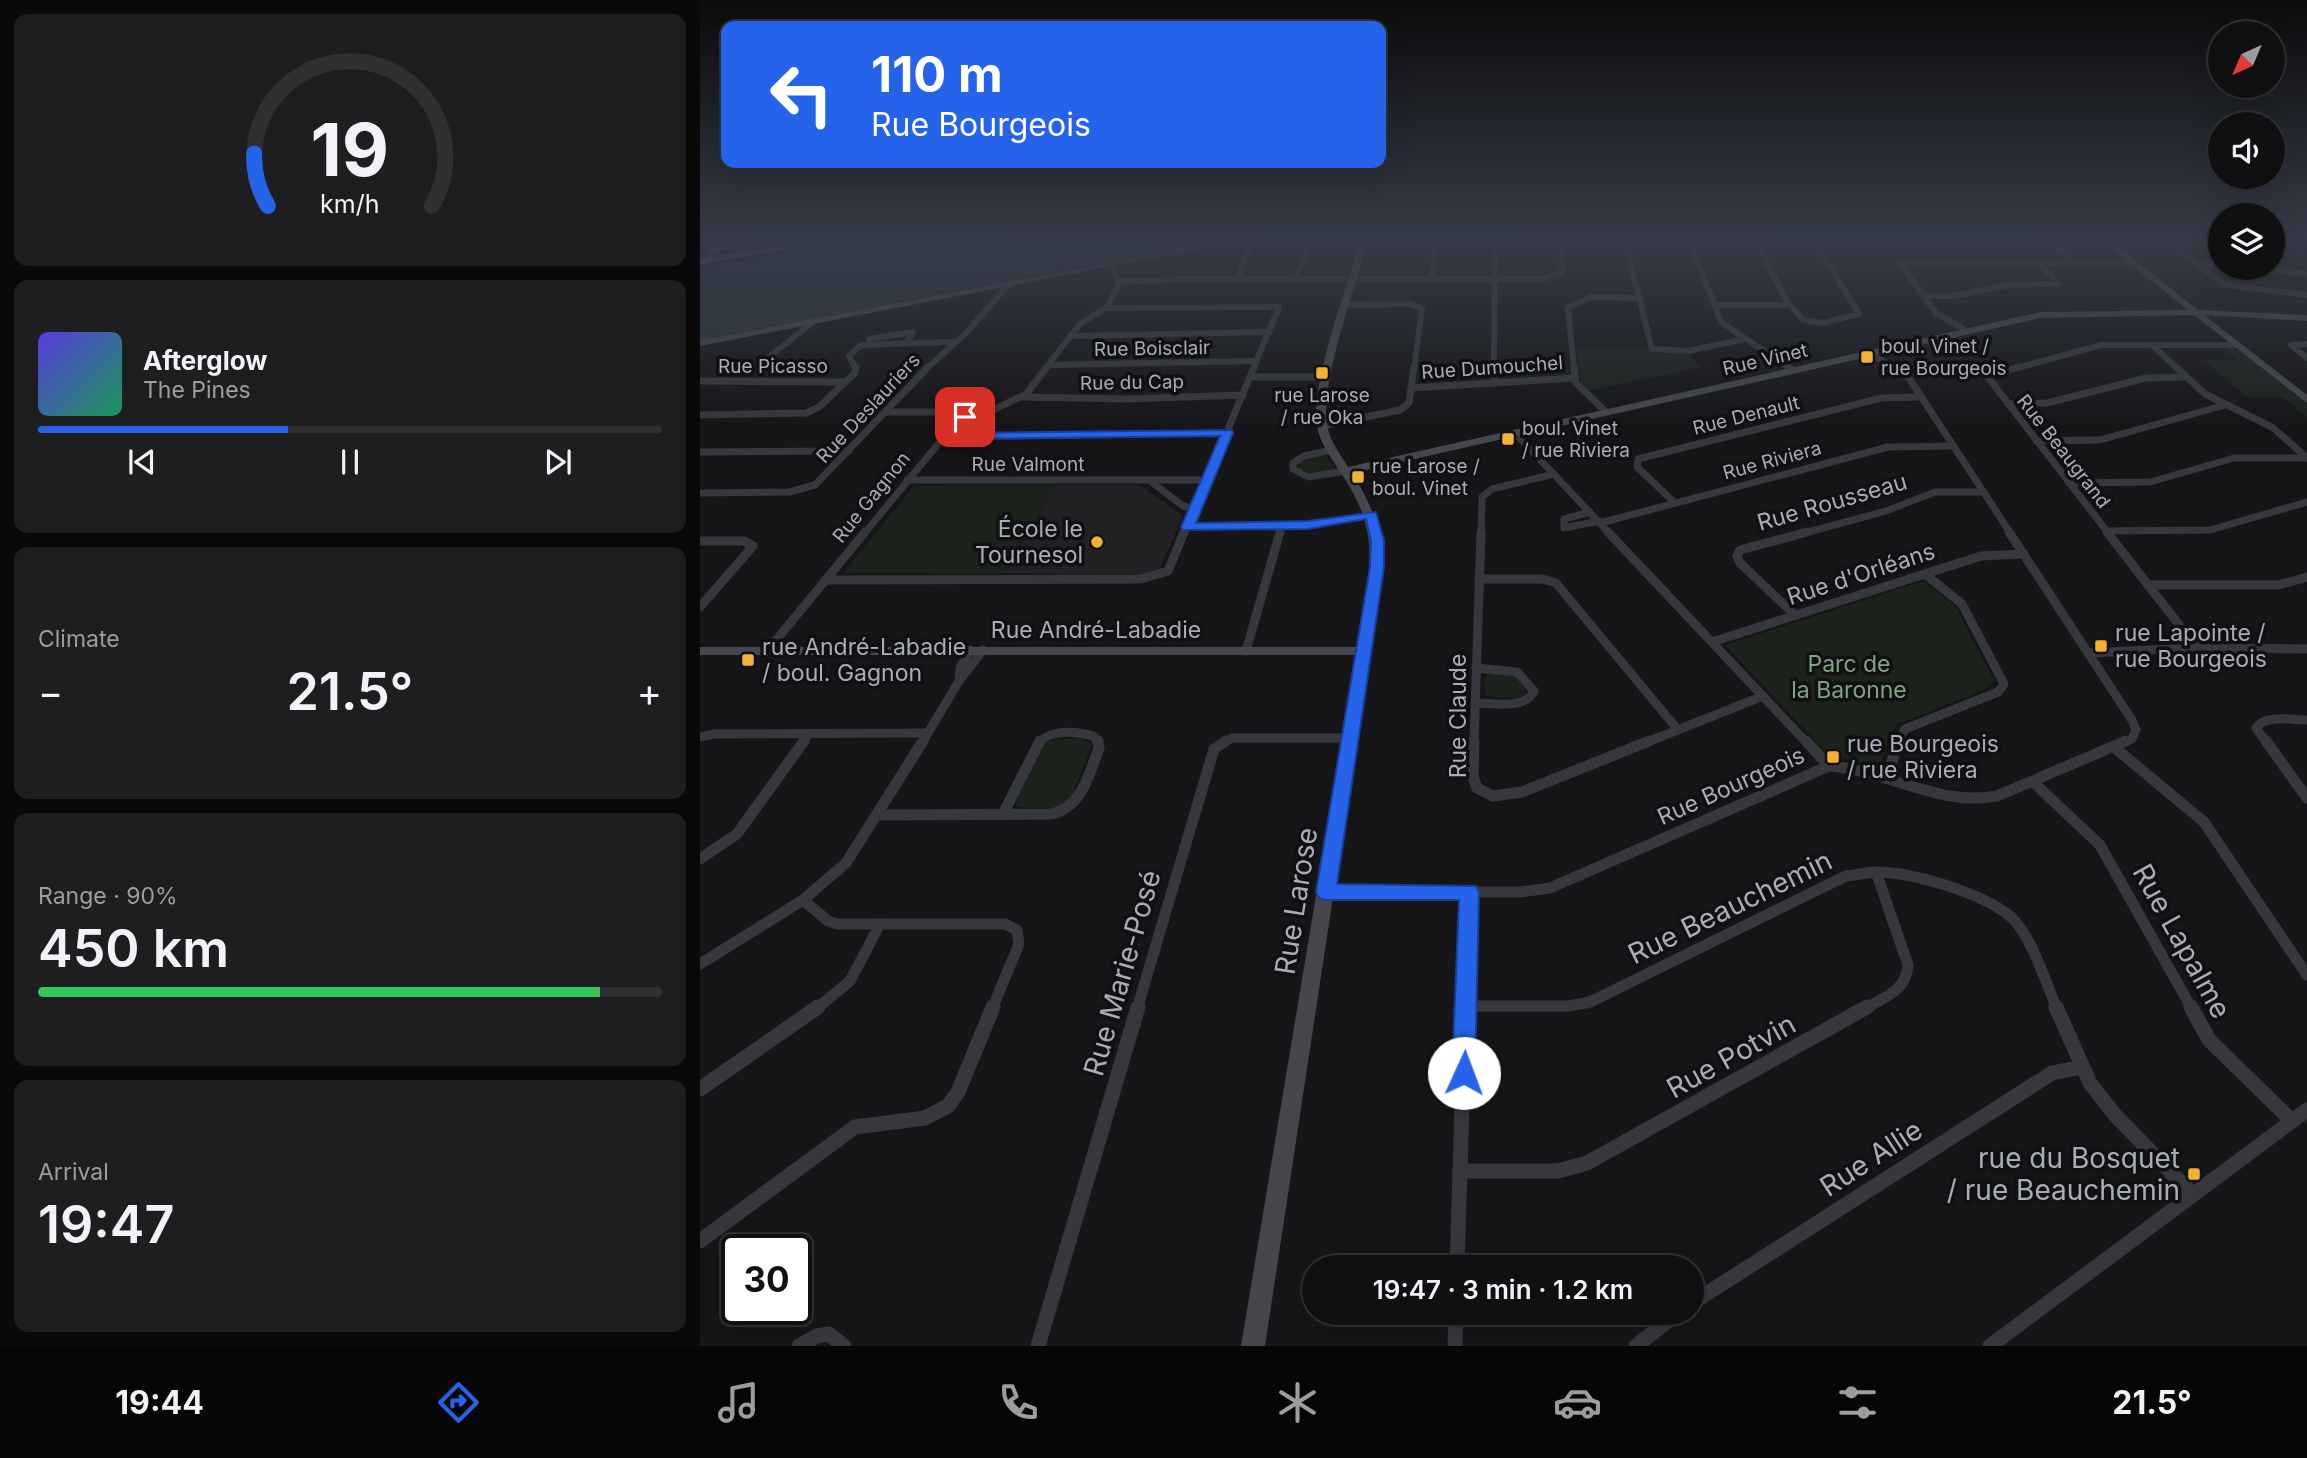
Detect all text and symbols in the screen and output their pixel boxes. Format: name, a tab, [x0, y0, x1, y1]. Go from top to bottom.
north arrow	[2208, 21, 2286, 98]
map controls	[2208, 21, 2285, 280]
text: 110 m	[871, 45, 1003, 104]
icon: left	[756, 49, 847, 140]
text: Rue Bourgeois	[871, 105, 1091, 144]
text: 19	[311, 106, 389, 195]
button: sound	[2208, 112, 2285, 189]
text: km/h	[320, 189, 380, 219]
button: layers	[2208, 203, 2285, 280]
place label: boul. Vinet / rue Bourgeois	[1881, 335, 2006, 380]
street label: Rue Boisclair	[1094, 336, 1210, 361]
street label: Rue Vinet	[1721, 339, 1810, 380]
text: Afterglow	[143, 345, 267, 376]
street label: Rue Deslauriers	[812, 349, 925, 468]
marker: boul. Vinet / rue Bourgeois	[1859, 349, 1875, 365]
street label: Rue Dumouchel	[1420, 351, 1564, 384]
street label: Rue Picasso	[718, 355, 828, 378]
marker: rue Larose / rue Oka	[1314, 365, 1330, 381]
street label: Rue du Cap	[1080, 370, 1184, 395]
text: The Pines	[143, 376, 251, 404]
place label: rue Larose / rue Oka	[1274, 384, 1370, 429]
pin	[935, 387, 995, 447]
street label: Rue Beaugrand	[2012, 390, 2115, 513]
street label: Rue Denault	[1691, 391, 1802, 440]
icon: arrive	[946, 398, 984, 436]
place label: boul. Vinet / rue Riviera	[1522, 417, 1630, 462]
marker: boul. Vinet / rue Riviera	[1500, 431, 1516, 447]
street label: Rue Riviera	[1720, 436, 1824, 485]
icon: previous	[123, 443, 161, 481]
icon: pause	[331, 443, 369, 481]
icon: next	[539, 443, 577, 481]
street label: Rue Gagnon	[828, 447, 915, 547]
street label: Rue Valmont	[972, 453, 1084, 476]
place label: rue Larose / boul. Vinet	[1372, 455, 1480, 500]
street label: Rue Rousseau	[1754, 467, 1910, 537]
marker: rue Larose / boul. Vinet	[1350, 469, 1366, 485]
place label: École le Tournesol	[975, 515, 1083, 569]
marker: École le Tournesol	[1089, 534, 1105, 550]
street label: Rue d'Orléans	[1784, 537, 1938, 611]
street label: Rue André-Labadie	[991, 616, 1201, 644]
place label: rue Lapointe / rue Bourgeois	[2115, 619, 2267, 673]
text: Climate	[38, 625, 120, 653]
place label: rue André-Labadie / boul. Gagnon	[762, 633, 966, 687]
marker: rue Lapointe / rue Bourgeois	[2093, 638, 2109, 654]
park label: Parc de la Baronne	[1791, 650, 1907, 704]
marker: rue André-Labadie / boul. Gagnon	[740, 652, 756, 668]
street label: Rue Claude	[1444, 654, 1472, 778]
text: 21.5°	[287, 660, 413, 723]
text: −	[38, 669, 63, 715]
text: +	[637, 669, 662, 715]
place label: rue Bourgeois / rue Riviera	[1847, 730, 1999, 784]
street label: Rue Bourgeois	[1653, 741, 1809, 831]
marker: rue Bourgeois / rue Riviera	[1825, 749, 1841, 765]
street label: Rue Larose	[1268, 825, 1324, 977]
street label: Rue Beauchemin	[1622, 843, 1838, 971]
street label: Rue Lapalme	[2126, 858, 2238, 1024]
street label: Rue Marie-Posé	[1076, 866, 1168, 1080]
text: Range · 90%	[38, 882, 178, 910]
text: 450 km	[38, 917, 229, 980]
street label: Rue Potvin	[1661, 1007, 1801, 1105]
position arrow	[1427, 1036, 1501, 1110]
street label: Rue Allie	[1814, 1112, 1928, 1204]
place label: rue du Bosquet / rue Beauchemin	[1947, 1141, 2180, 1207]
text: Arrival	[38, 1158, 109, 1186]
marker: rue du Bosquet / rue Beauchemin	[2186, 1166, 2202, 1182]
text: 19:47	[38, 1193, 174, 1256]
speed limit sign: 30	[721, 1234, 812, 1325]
text: 19:47 · 3 min · 1.2 km	[1373, 1274, 1633, 1305]
icon: directions	[434, 1378, 483, 1427]
icon: music	[714, 1378, 763, 1427]
icon: phone	[994, 1378, 1043, 1427]
icon: climate	[1273, 1378, 1322, 1427]
icon: car	[1553, 1378, 1602, 1427]
icon: filters	[1833, 1378, 1882, 1427]
text: 19:44	[115, 1383, 204, 1422]
text: 21.5°	[2112, 1383, 2192, 1422]

